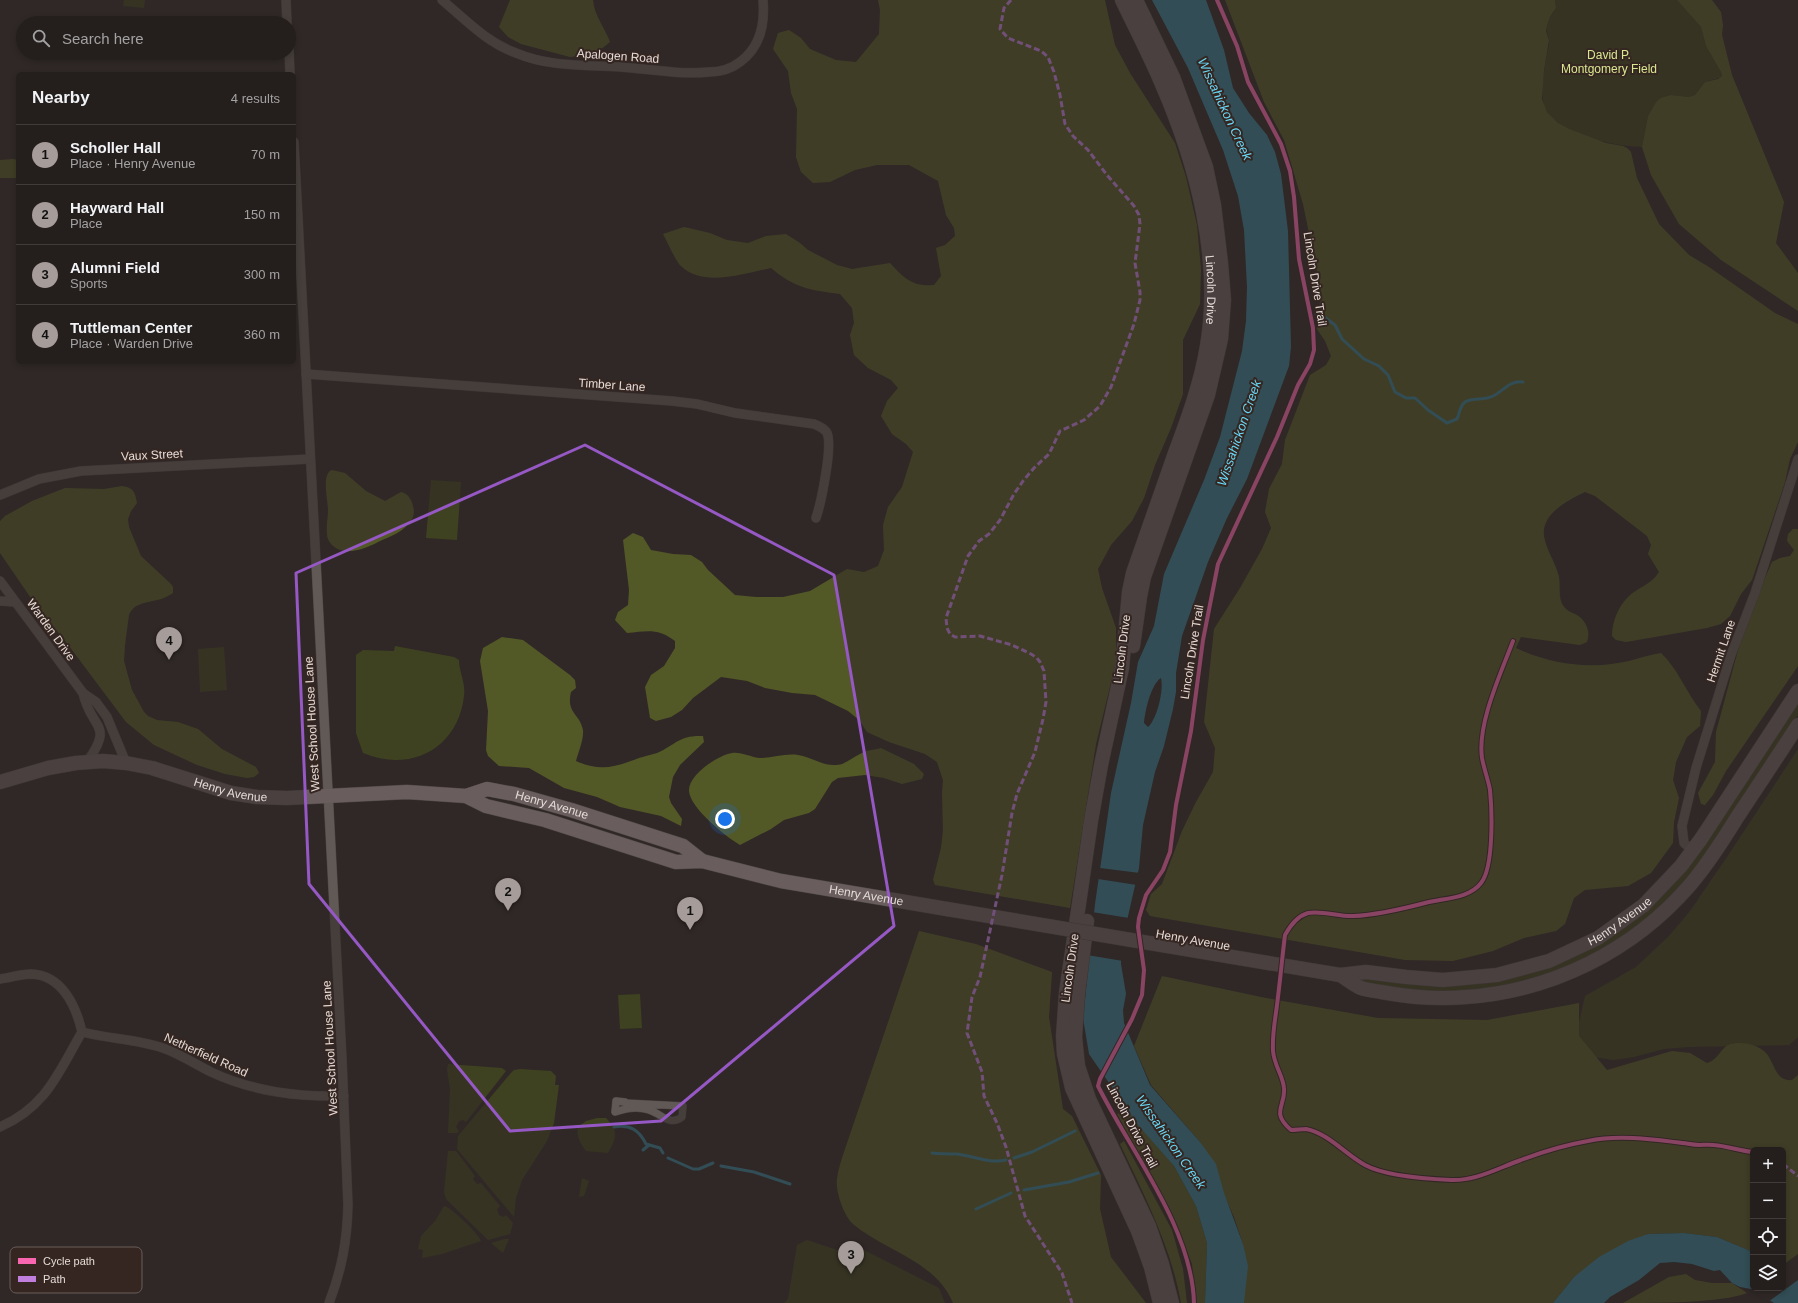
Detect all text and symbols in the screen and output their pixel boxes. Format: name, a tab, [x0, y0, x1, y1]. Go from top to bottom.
search box	[16, 16, 296, 60]
icon: search	[30, 27, 52, 49]
text: Search here	[62, 30, 144, 47]
street label: Apalogen Road	[576, 46, 660, 66]
park label: David P. Montgomery Field	[1561, 48, 1657, 76]
water label: Wissahickon Creek	[1195, 55, 1256, 164]
text: Nearby	[32, 88, 90, 107]
text: 4 results	[231, 91, 280, 106]
text: Scholler Hall	[70, 139, 161, 156]
text: 1	[41, 147, 49, 162]
text: 70 m	[251, 147, 280, 162]
text: Place · Henry Avenue	[70, 156, 196, 171]
text: Hayward Hall	[70, 199, 164, 216]
text: 2	[41, 207, 49, 222]
text: 150 m	[244, 207, 280, 222]
text: Place	[70, 216, 103, 231]
street label: Lincoln Drive Trail	[1301, 231, 1329, 327]
street label: Lincoln Drive	[1202, 255, 1218, 325]
text: Alumni Field	[70, 259, 160, 276]
text: 3	[41, 267, 49, 282]
text: 300 m	[244, 267, 280, 282]
text: Sports	[70, 276, 108, 291]
text: Tuttleman Center	[70, 319, 192, 336]
text: 4	[41, 327, 49, 342]
text: 360 m	[244, 327, 280, 342]
text: Place · Warden Drive	[70, 336, 193, 351]
street label: Timber Lane	[578, 376, 646, 394]
water label: Wissahickon Creek	[1214, 377, 1265, 488]
street label: Vaux Street	[121, 446, 184, 464]
street label: Warden Drive	[24, 596, 78, 664]
street label: Lincoln Drive Trail	[1178, 604, 1206, 700]
street label: Lincoln Drive	[1111, 613, 1133, 684]
street label: Hermit Lane	[1704, 618, 1738, 684]
pin: 4	[156, 627, 182, 660]
street label: West School House Lane	[301, 656, 323, 792]
street label: Henry Avenue	[192, 775, 268, 804]
street label: Henry Avenue	[514, 788, 590, 822]
your location	[715, 809, 735, 829]
pin: 2	[495, 878, 521, 911]
street label: Henry Avenue	[828, 882, 905, 909]
street label: Henry Avenue	[1586, 894, 1655, 949]
pin: 1	[677, 897, 703, 930]
street label: Henry Avenue	[1155, 927, 1232, 953]
street label: Lincoln Drive	[1058, 932, 1082, 1003]
street label: West School House Lane	[319, 980, 341, 1116]
street label: Netherfield Road	[162, 1030, 250, 1080]
street label: Lincoln Drive Trail	[1103, 1080, 1161, 1170]
water label: Wissahickon Creek	[1133, 1092, 1210, 1193]
map controls	[1750, 1147, 1786, 1291]
button: +	[1750, 1147, 1786, 1183]
button: −	[1750, 1183, 1786, 1219]
button: locate	[1750, 1219, 1786, 1255]
pin: 3	[838, 1241, 864, 1274]
legend	[10, 1247, 142, 1293]
text: Cycle path	[43, 1255, 95, 1267]
button: layers	[1750, 1255, 1786, 1291]
text: Path	[43, 1273, 66, 1285]

